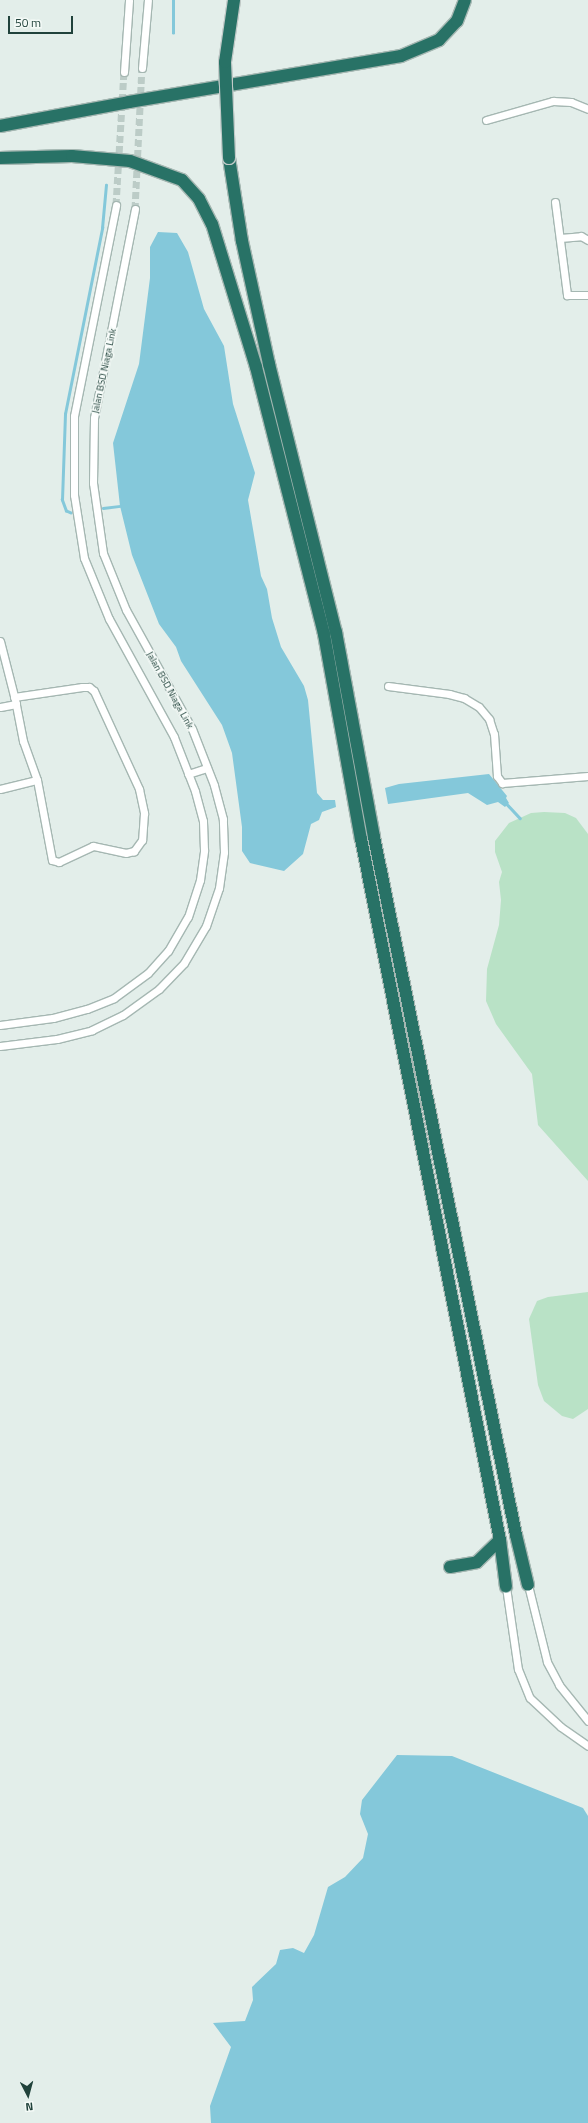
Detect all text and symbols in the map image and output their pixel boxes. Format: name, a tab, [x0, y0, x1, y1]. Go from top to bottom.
scale bar	[10, 8, 75, 34]
text: 50 m	[15, 13, 41, 32]
street label: Jalan BSD Niaga Link	[89, 327, 119, 415]
street label: Jalan BSD Niaga Link	[144, 649, 196, 731]
north arrow	[8, 2075, 48, 2115]
text: N	[25, 2099, 34, 2115]

